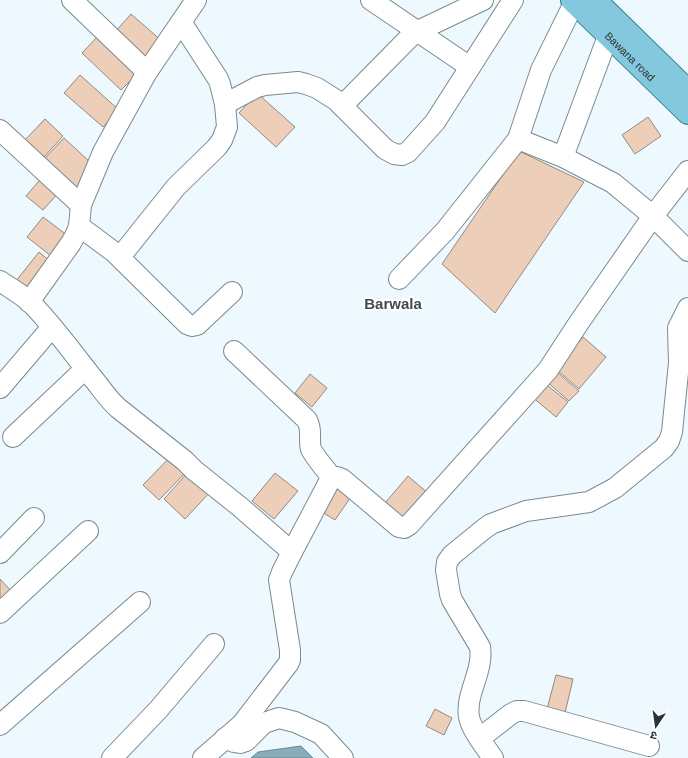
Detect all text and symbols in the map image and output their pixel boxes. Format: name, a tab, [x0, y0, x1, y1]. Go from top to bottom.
street label: Bawana road	[603, 30, 657, 83]
district label: Barwala	[364, 295, 422, 312]
north arrow	[636, 706, 676, 746]
text: उ	[649, 729, 658, 742]

